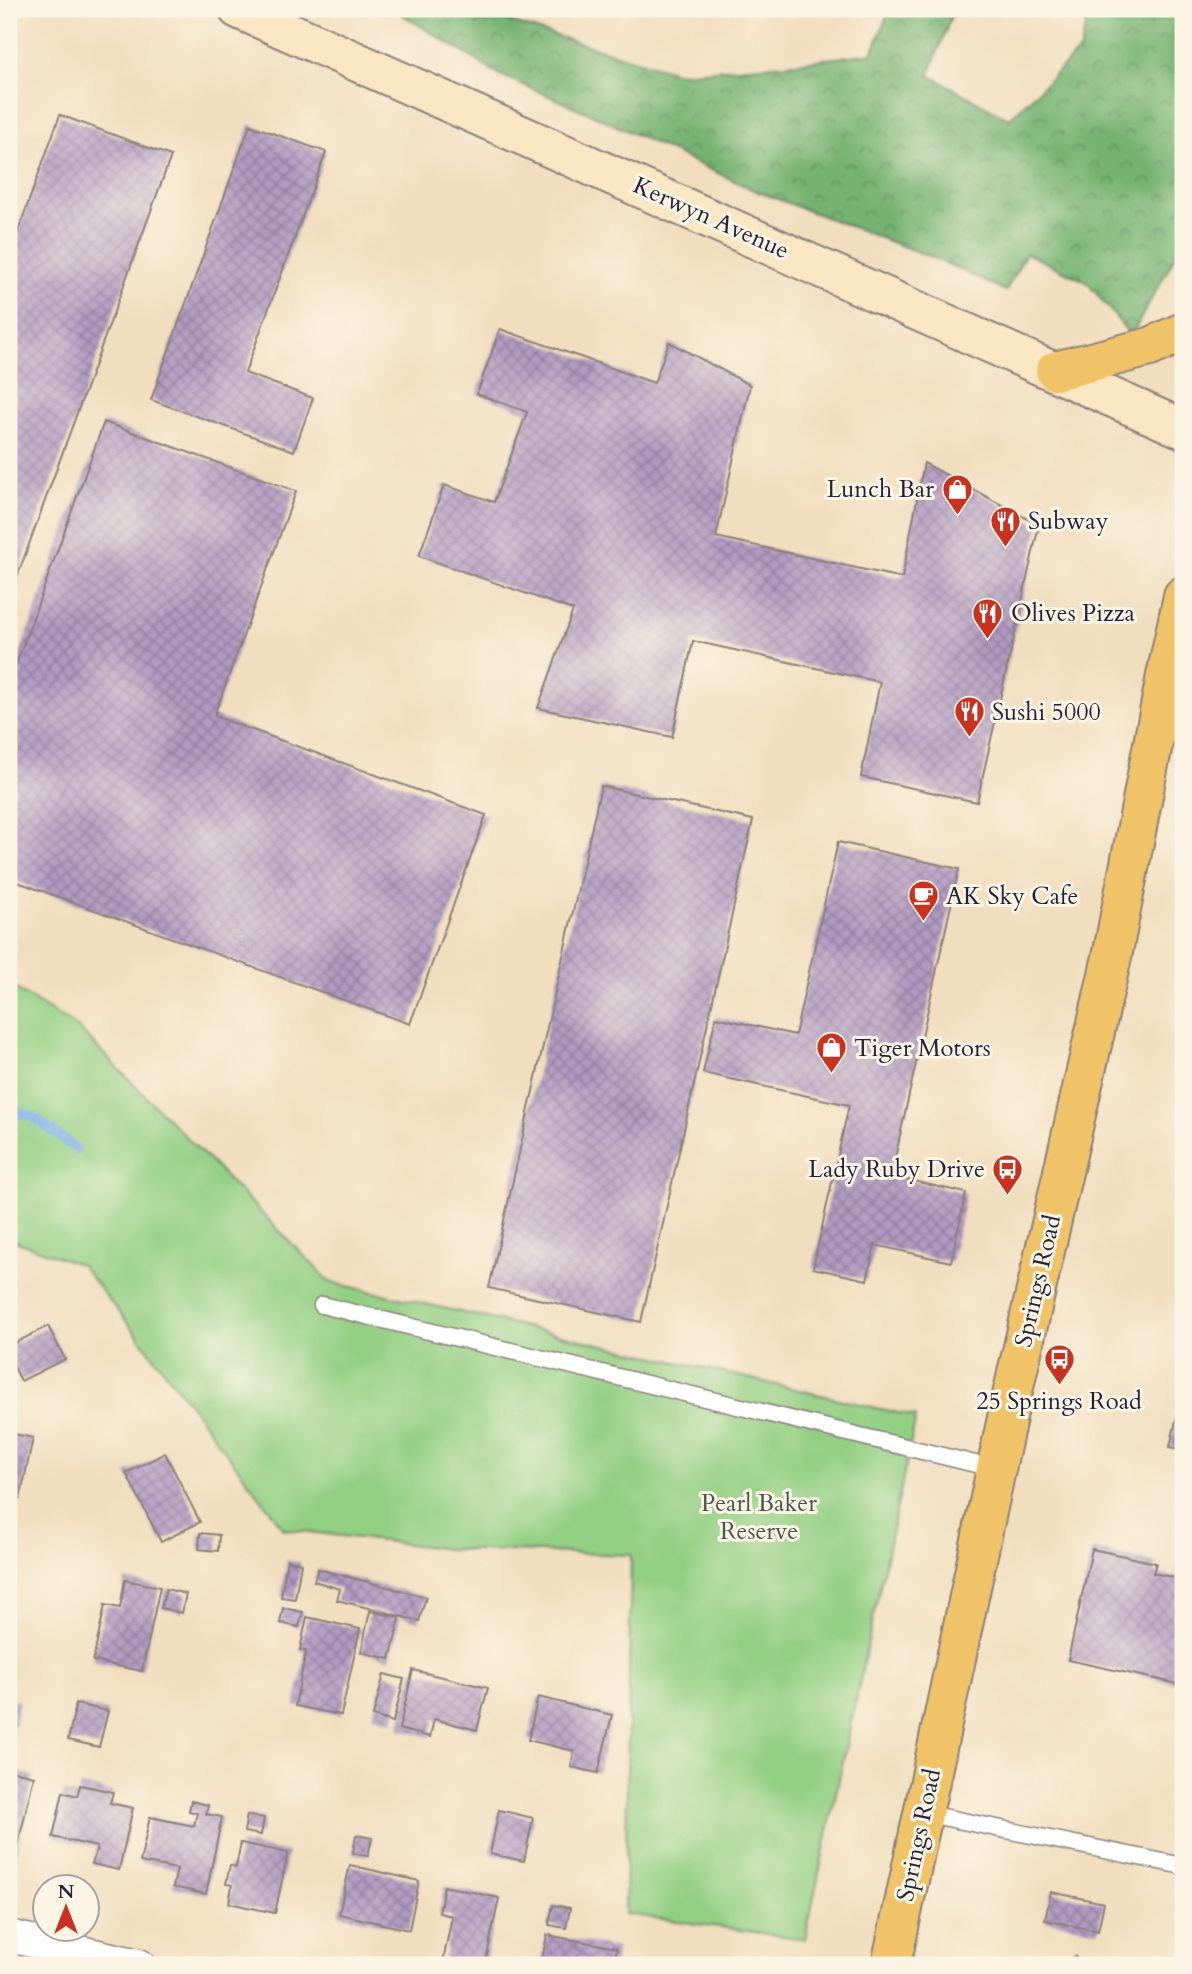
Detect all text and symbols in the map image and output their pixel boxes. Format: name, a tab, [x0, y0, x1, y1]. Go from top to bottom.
street label: Kerwyn Avenue	[628, 169, 794, 267]
shop icon: Lunch Bar	[940, 472, 974, 516]
place label: Lunch Bar	[827, 473, 934, 506]
restaurant icon: Subway	[988, 504, 1022, 548]
place label: Subway	[1028, 505, 1109, 538]
restaurant icon: Olives Pizza	[971, 596, 1005, 640]
place label: Olives Pizza	[1011, 597, 1135, 630]
restaurant icon: Sushi 5000	[952, 695, 986, 739]
place label: Sushi 5000	[992, 696, 1101, 729]
cafe icon: AK Sky Cafe	[906, 879, 940, 923]
place label: AK Sky Cafe	[946, 880, 1078, 913]
shop icon: Tiger Motors	[814, 1031, 848, 1075]
place label: Tiger Motors	[854, 1032, 991, 1065]
bus stop icon: Lady Ruby Drive	[991, 1152, 1025, 1196]
place label: Lady Ruby Drive	[808, 1153, 985, 1186]
street label: Springs Road	[1007, 1211, 1069, 1350]
bus stop icon: 25 Springs Road	[1042, 1342, 1076, 1386]
place label: 25 Springs Road	[976, 1385, 1142, 1418]
park label: Pearl Baker Reserve	[701, 1487, 817, 1548]
street label: Springs Road	[889, 1766, 949, 1904]
north arrow	[32, 1872, 102, 1942]
text: N	[58, 1879, 75, 1905]

